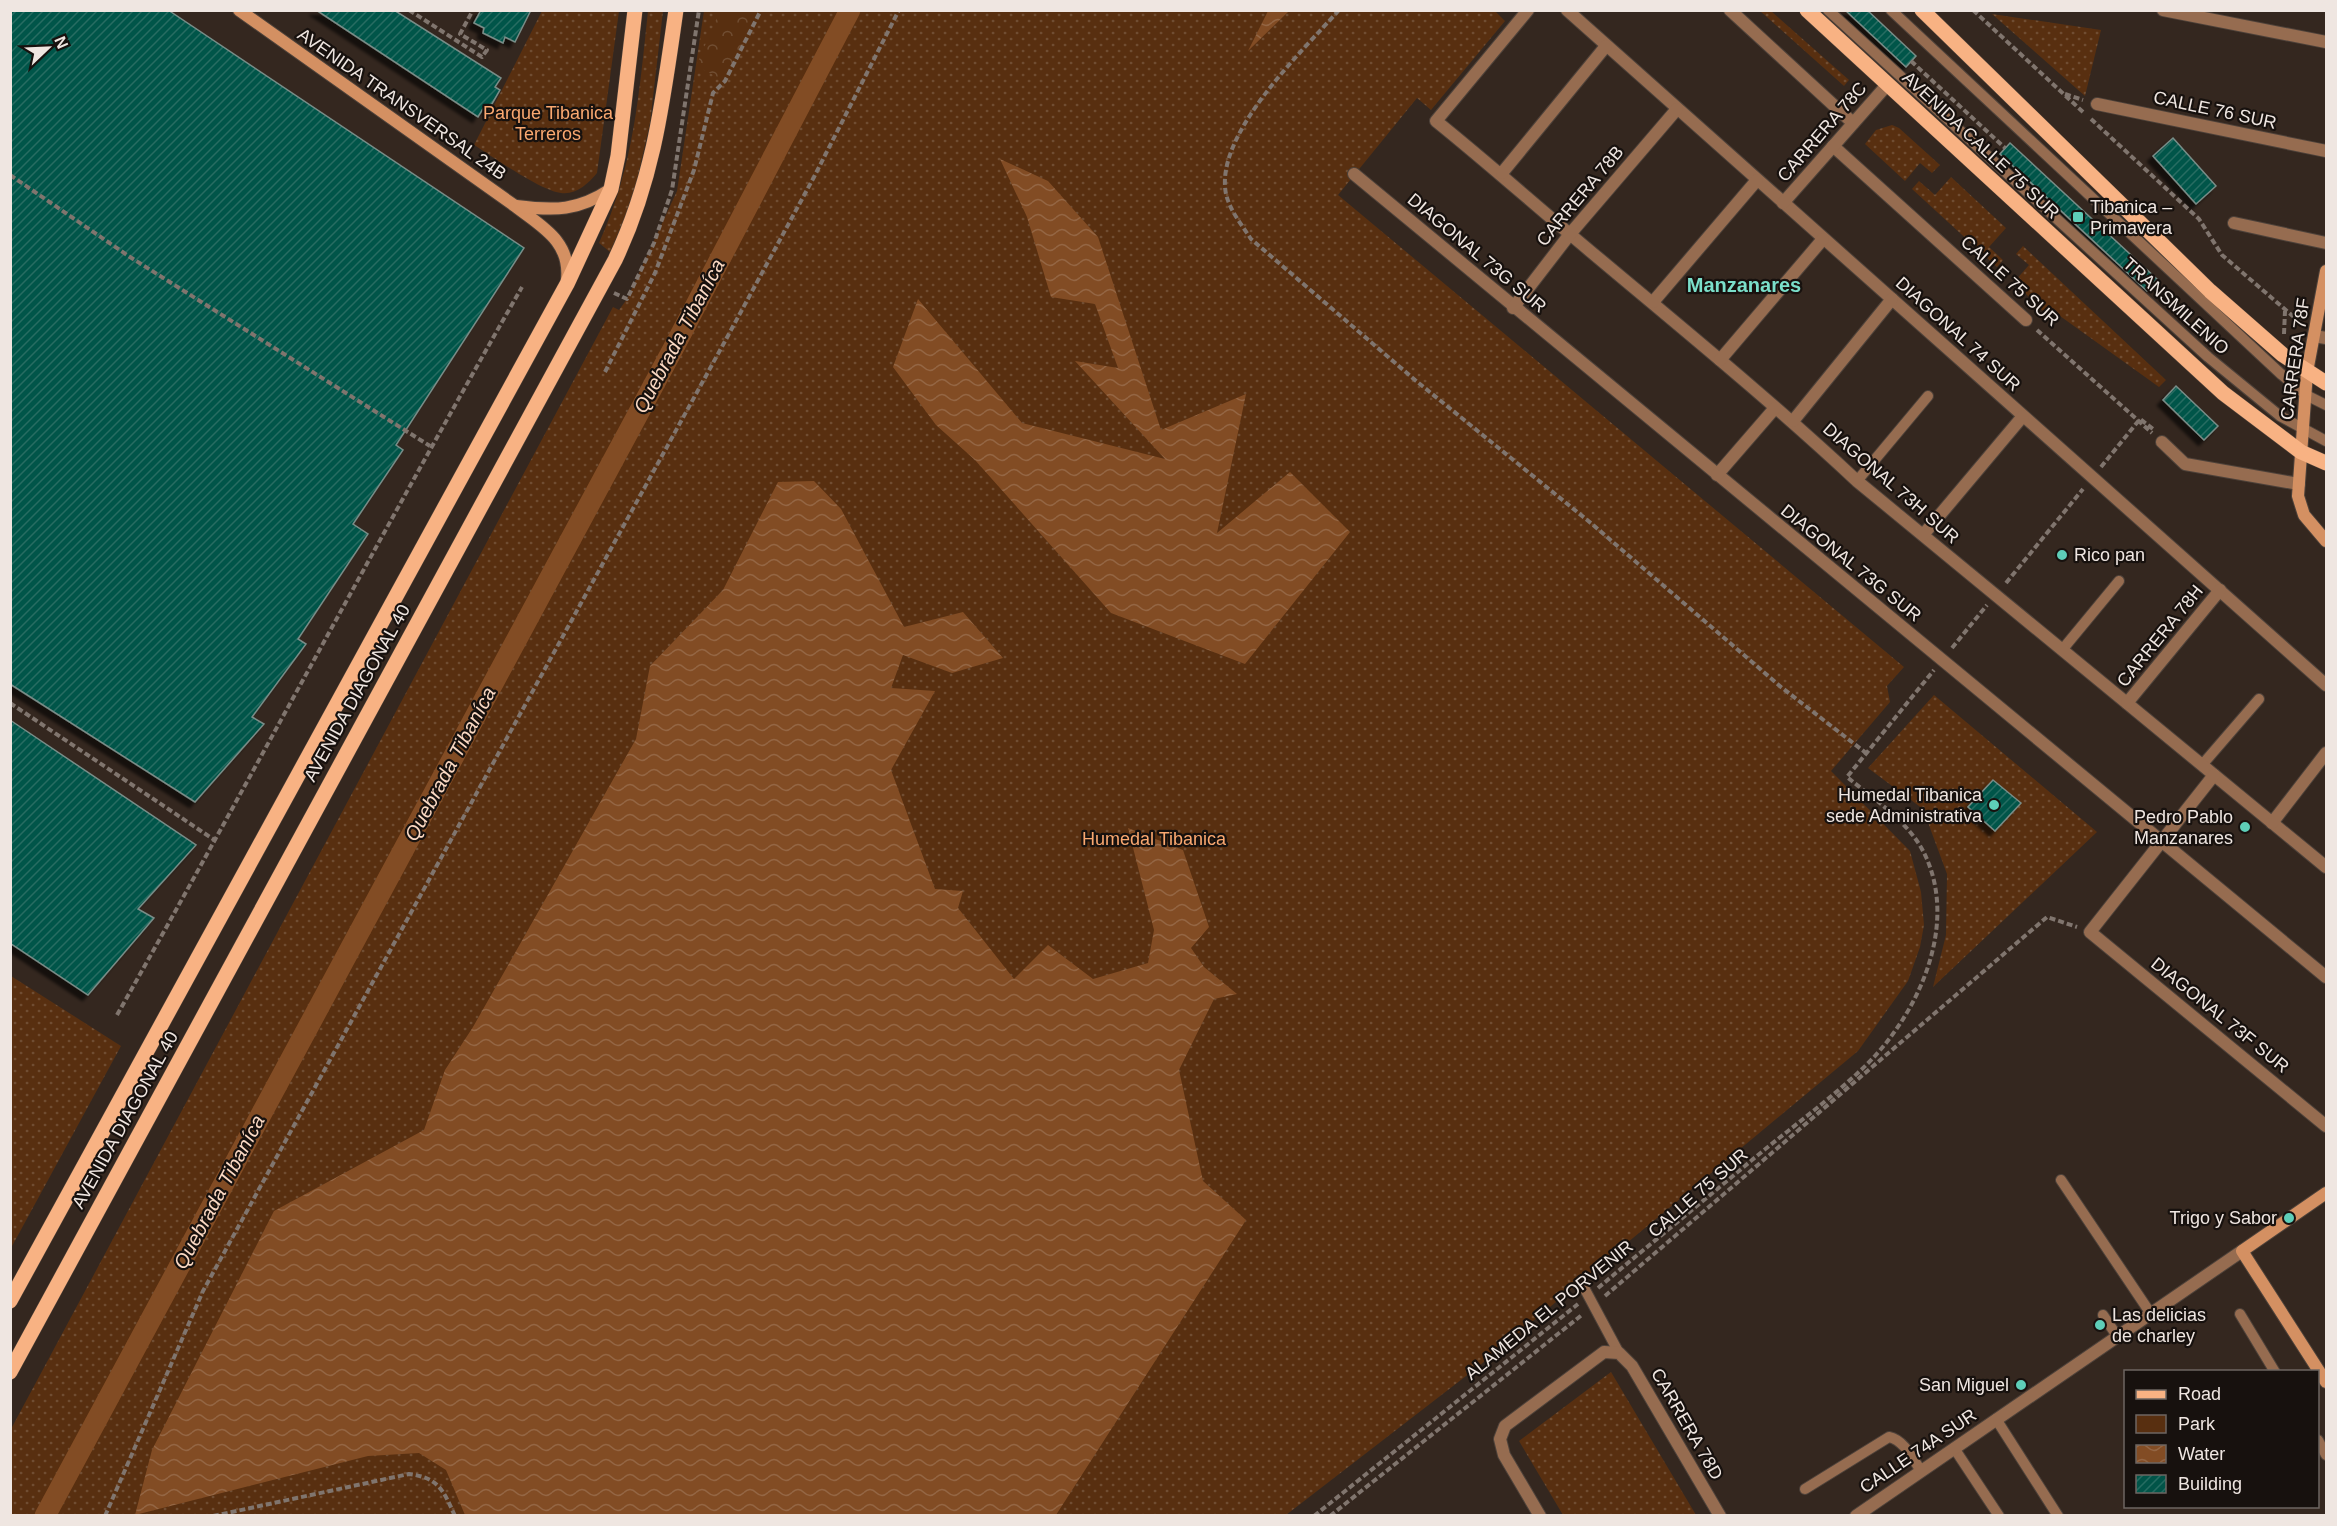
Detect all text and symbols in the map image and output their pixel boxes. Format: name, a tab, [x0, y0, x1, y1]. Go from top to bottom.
north arrow	[18, 18, 78, 78]
street label: AVENIDA TRANSVERSAL 24B	[294, 24, 510, 184]
text: N	[51, 34, 71, 51]
street label: AVENIDA CALLE 75 SUR	[1899, 67, 2063, 223]
street label: CARRERA 78C	[1773, 78, 1871, 186]
street label: CALLE 76 SUR	[2152, 87, 2278, 133]
park label: Parque Tibanica Terreros	[483, 103, 614, 144]
street label: CARRERA 78B	[1532, 142, 1628, 250]
street label: DIAGONAL 73G SUR	[1404, 189, 1550, 317]
place label: Tibanica – Primavera	[2090, 197, 2173, 238]
marker: Tibanica – Primavera	[2071, 210, 2085, 224]
street label: CALLE 75 SUR	[1957, 232, 2063, 330]
street label: TRANSMILENIO	[2119, 253, 2233, 359]
water label: Quebrada Tibaníca	[629, 255, 729, 417]
street label: DIAGONAL 74 SUR	[1892, 273, 2024, 395]
district label: Manzanares	[1687, 274, 1801, 296]
street label: CARRERA 78F	[2277, 297, 2313, 421]
street label: DIAGONAL 73H SUR	[1819, 419, 1963, 547]
street label: DIAGONAL 73G SUR	[1777, 500, 1925, 626]
place label: Rico pan	[2074, 545, 2145, 565]
marker: Rico pan	[2055, 548, 2069, 562]
street label: CARRERA 78H	[2113, 581, 2207, 691]
street label: AVENIDA DIAGONAL 40	[300, 601, 414, 785]
water label: Quebrada Tibaníca	[400, 683, 500, 845]
place label: Humedal Tibanica sede Administrativa	[1826, 785, 1983, 826]
marker: Humedal Tibanica sede Administrativa	[1987, 798, 2001, 812]
place label: Pedro Pablo Manzanares	[2134, 807, 2233, 848]
marker: Pedro Pablo Manzanares	[2238, 820, 2252, 834]
park label: Humedal Tibanica	[1082, 829, 1227, 849]
street label: DIAGONAL 73F SUR	[2147, 953, 2293, 1077]
street label: AVENIDA DIAGONAL 40	[68, 1028, 182, 1212]
water label: Quebrada Tibaníca	[169, 1111, 269, 1273]
street label: CALLE 75 SUR	[1644, 1144, 1752, 1242]
place label: Trigo y Sabor	[2170, 1208, 2277, 1228]
marker: Trigo y Sabor	[2282, 1211, 2296, 1225]
street label: ALAMEDA EL PORVENIR	[1461, 1236, 1637, 1384]
place label: Las delicias de charley	[2112, 1305, 2206, 1346]
marker: Las delicias de charley	[2093, 1318, 2107, 1332]
street label: CARRERA 78D	[1647, 1365, 1727, 1483]
legend	[2124, 1370, 2319, 1508]
place label: San Miguel	[1919, 1375, 2009, 1395]
marker: San Miguel	[2014, 1378, 2028, 1392]
text: Road	[2178, 1384, 2221, 1404]
street label: CALLE 74A SUR	[1856, 1405, 1980, 1497]
text: Park	[2178, 1414, 2216, 1434]
text: Water	[2178, 1444, 2225, 1464]
text: Building	[2178, 1474, 2242, 1494]

